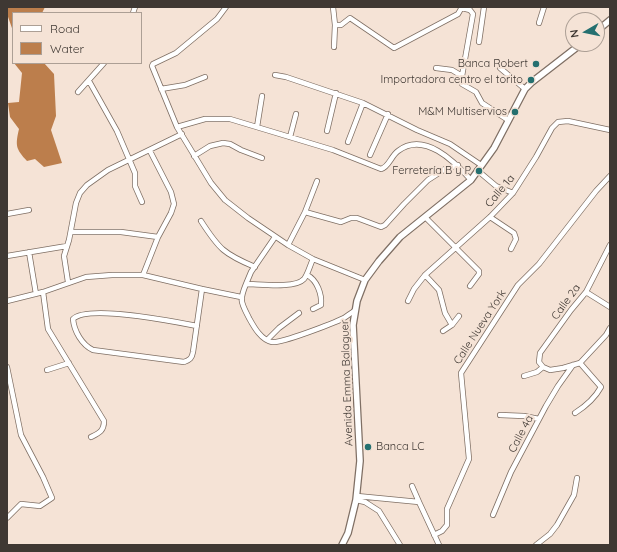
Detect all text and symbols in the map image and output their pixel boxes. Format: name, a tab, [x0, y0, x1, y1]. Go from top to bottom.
legend	[12, 12, 142, 64]
north arrow	[565, 12, 605, 52]
text: Road	[50, 21, 80, 36]
text: N	[567, 29, 582, 39]
text: Water	[50, 41, 84, 56]
place label: Banca Robert	[458, 57, 528, 71]
marker: Banca Robert	[531, 59, 541, 69]
place label: Importadora centro el torito	[381, 73, 523, 87]
marker: Importadora centro el torito	[526, 75, 536, 85]
place label: M&M Multiservios	[418, 105, 507, 119]
marker: M&M Multiservios	[510, 107, 520, 117]
place label: Ferretería B y P	[392, 164, 471, 178]
marker: Ferretería B y P	[474, 166, 484, 176]
street label: Calle 1a	[482, 172, 518, 210]
street label: Calle 2a	[549, 282, 583, 322]
street label: Calle Nueva York	[451, 287, 509, 367]
street label: Avenida Emma Balaguer	[338, 320, 356, 446]
street label: Calle 4a	[506, 413, 536, 455]
place label: Banca LC	[376, 440, 424, 454]
marker: Banca LC	[363, 442, 373, 452]

